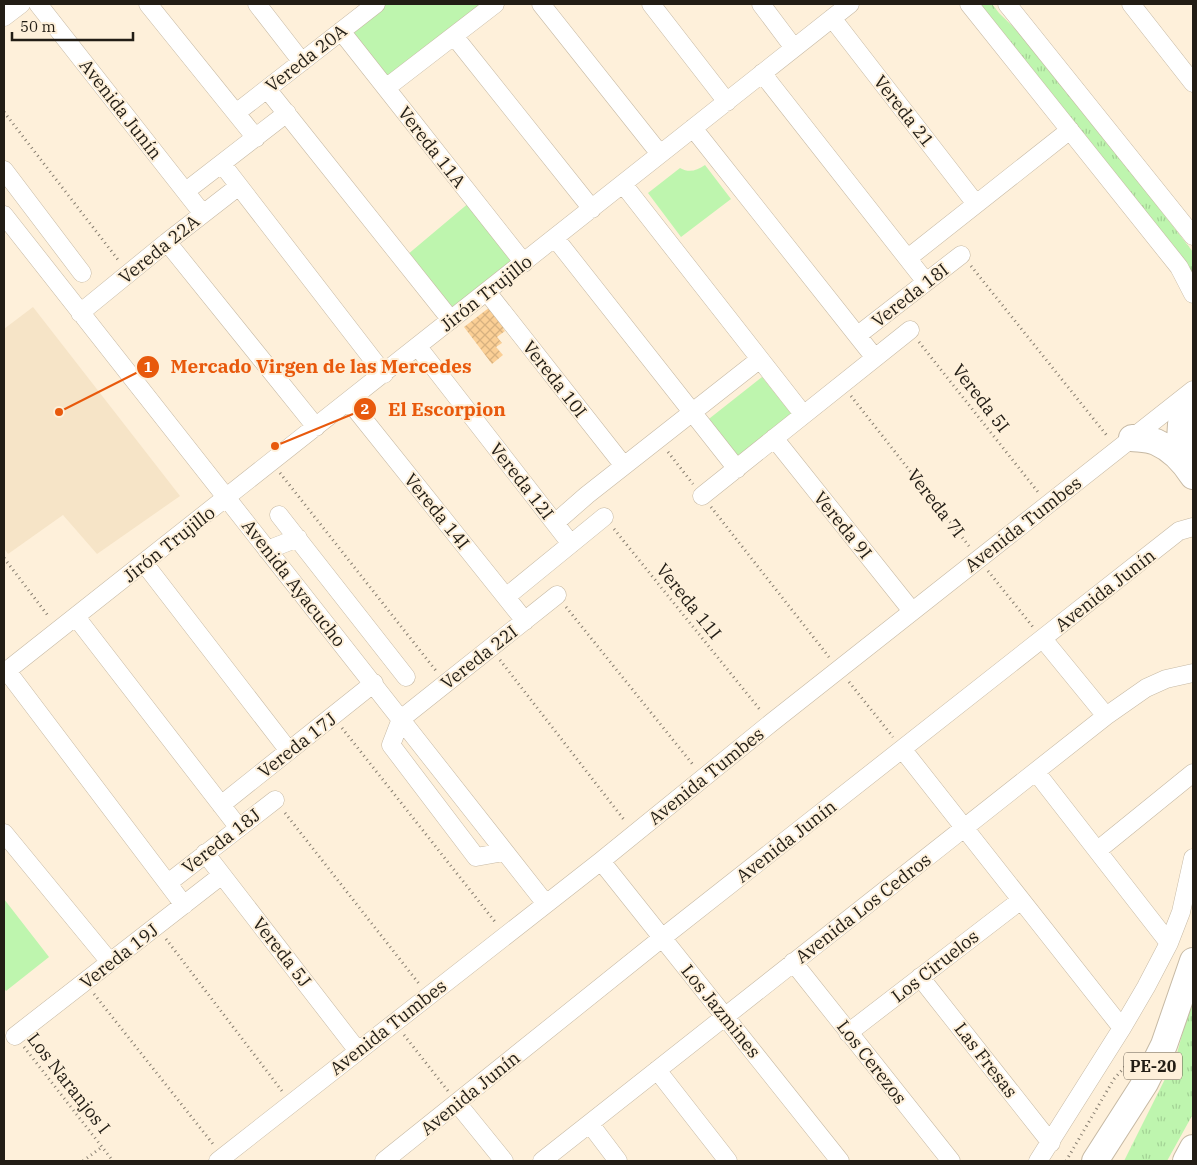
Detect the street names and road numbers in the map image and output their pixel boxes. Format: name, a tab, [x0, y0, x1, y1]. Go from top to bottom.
street label: Vereda 20A	[261, 19, 352, 97]
street label: Avenida Junín	[75, 54, 167, 164]
street label: Vereda 21	[869, 70, 939, 152]
street label: Vereda 11A	[393, 102, 471, 193]
street label: Vereda 22A	[114, 209, 205, 289]
street label: Jirón Trujillo	[435, 250, 537, 336]
street label: Vereda 18I	[867, 258, 953, 332]
street label: Vereda 10I	[518, 336, 592, 422]
street label: Vereda 5I	[947, 359, 1015, 437]
street label: Vereda 12I	[485, 438, 559, 524]
street label: Vereda 7I	[902, 464, 970, 542]
street label: Vereda 14I	[399, 468, 475, 554]
street label: Avenida Tumbes	[960, 471, 1086, 577]
street label: Vereda 9I	[809, 487, 877, 563]
street label: Jirón Trujillo	[118, 501, 220, 587]
street label: Avenida Ayacucho	[237, 515, 351, 651]
street label: Avenida Junín	[1050, 544, 1160, 636]
street label: Vereda 11I	[651, 558, 727, 644]
street label: Vereda 22I	[436, 620, 522, 694]
street label: Vereda 17J	[253, 707, 341, 783]
street label: Avenida Tumbes	[644, 722, 768, 830]
street label: Avenida Junín	[731, 795, 841, 887]
street label: Vereda 18J	[177, 803, 265, 879]
street label: Avenida Los Cedros	[790, 848, 936, 968]
street label: Vereda 5J	[248, 912, 316, 992]
street label: Vereda 19J	[75, 918, 163, 994]
street label: Los Ciruelos	[887, 925, 983, 1007]
street label: Los Jazmines	[676, 960, 766, 1062]
street label: Avenida Tumbes	[325, 974, 451, 1080]
street label: Los Cerezos	[832, 1015, 912, 1109]
street label: Las Fresas	[949, 1018, 1023, 1102]
street label: Los Naranjos I	[22, 1028, 116, 1138]
street label: Avenida Junín	[416, 1046, 524, 1140]
road number: PE-20	[1124, 1052, 1182, 1080]

